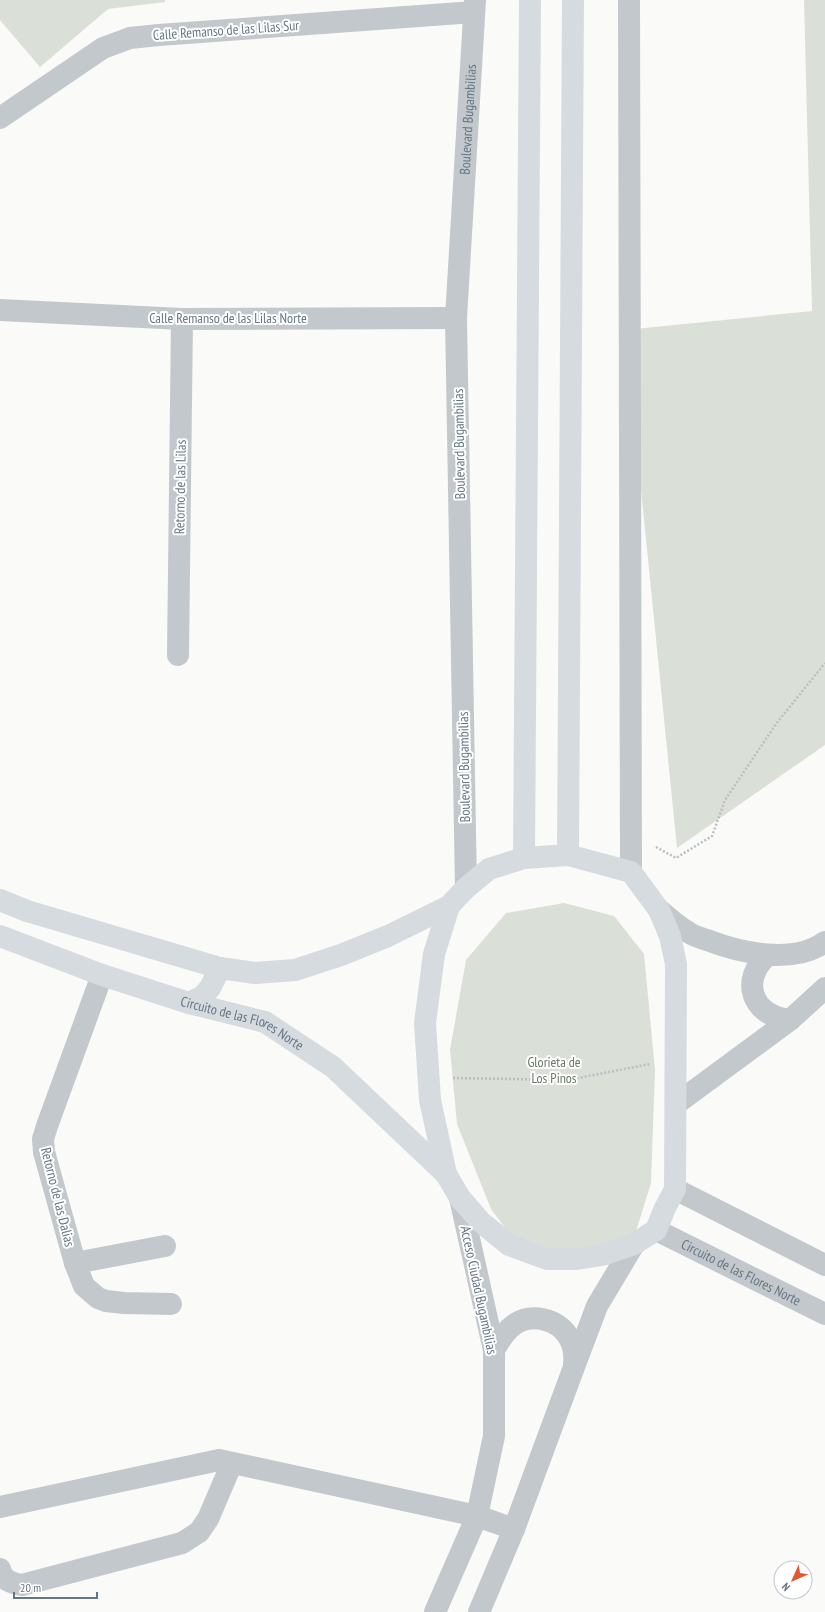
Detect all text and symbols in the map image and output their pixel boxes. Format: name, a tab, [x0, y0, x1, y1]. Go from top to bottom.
street label: Calle Remanso de las Lilas Sur	[152, 16, 300, 44]
street label: Boulevard Bugambilias	[456, 63, 480, 175]
street label: Calle Remanso de las Lilas Norte	[149, 309, 307, 327]
street label: Boulevard Bugambilias	[449, 388, 469, 499]
street label: Retorno de las Lilas	[170, 439, 190, 534]
street label: Boulevard Bugambilias	[454, 711, 474, 822]
street label: Circuito de las Flores Norte	[178, 992, 307, 1054]
park label: Glorieta de Los Pinos	[527, 1053, 581, 1087]
street label: Retorno de las Dalias	[37, 1145, 79, 1249]
street label: Acceso Ciudad Bugambilias	[457, 1224, 501, 1356]
street label: Circuito de las Flores Norte	[678, 1235, 804, 1310]
north arrow	[773, 1560, 813, 1600]
scale bar	[14, 1574, 97, 1600]
text: 20 m	[20, 1580, 41, 1595]
text: N	[779, 1580, 793, 1594]

